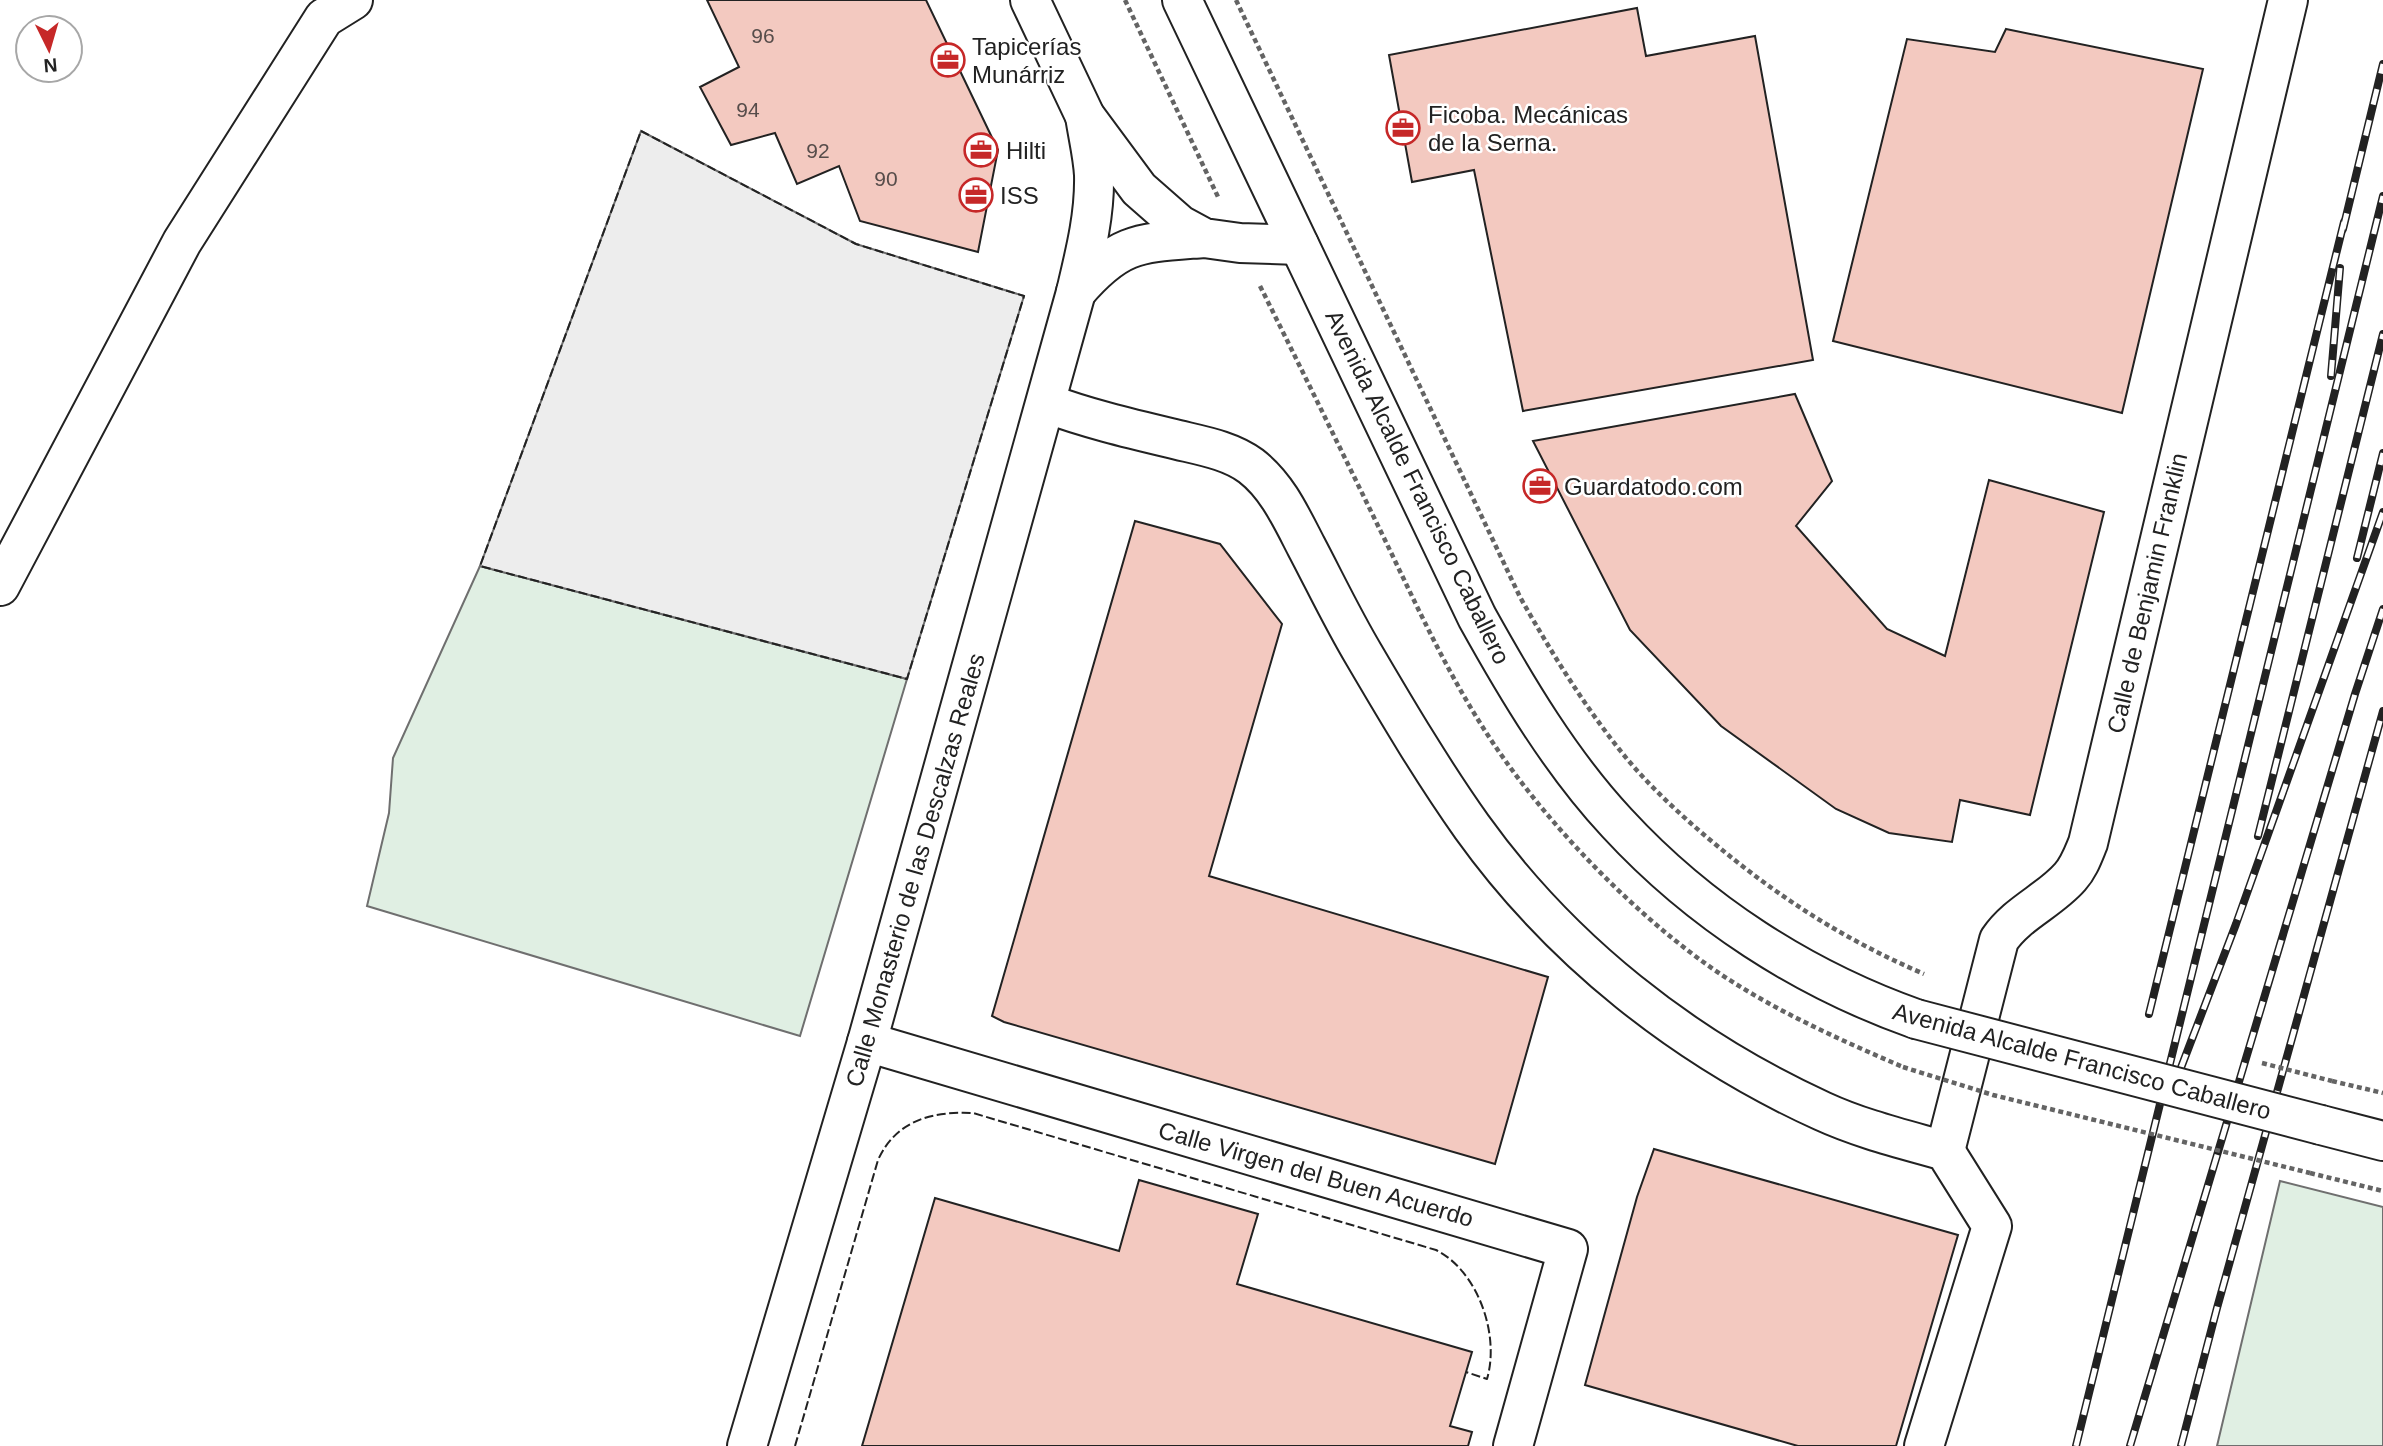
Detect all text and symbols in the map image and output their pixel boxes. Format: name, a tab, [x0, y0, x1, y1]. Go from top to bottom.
north arrow	[14, 14, 84, 84]
house number: 96	[751, 24, 775, 47]
place label: Tapicerías Munárriz	[972, 33, 1081, 88]
office icon: Tapicerías Munárriz	[929, 41, 967, 79]
text: N	[43, 54, 58, 76]
house number: 94	[736, 98, 760, 121]
place label: Ficoba. Mecánicas de la Serna.	[1428, 101, 1628, 156]
office icon: Ficoba. Mecánicas de la Serna.	[1384, 109, 1422, 147]
office icon: Hilti	[962, 131, 1000, 169]
place label: Hilti	[1006, 137, 1046, 164]
house number: 92	[806, 139, 830, 162]
house number: 90	[874, 167, 898, 190]
office icon: ISS	[957, 176, 995, 214]
place label: ISS	[1000, 182, 1039, 209]
street label: Avenida Alcalde Francisco Caballero	[1320, 306, 1516, 668]
street label: Calle de Benjamin Franklin	[2102, 450, 2192, 736]
office icon: Guardatodo.com	[1521, 467, 1559, 505]
place label: Guardatodo.com	[1564, 473, 1743, 500]
street label: Calle Monasterio de las Descalzas Reales	[840, 650, 990, 1090]
street label: Avenida Alcalde Francisco Caballero	[1890, 997, 2274, 1125]
street label: Calle Virgen del Buen Acuerdo	[1155, 1116, 1477, 1232]

